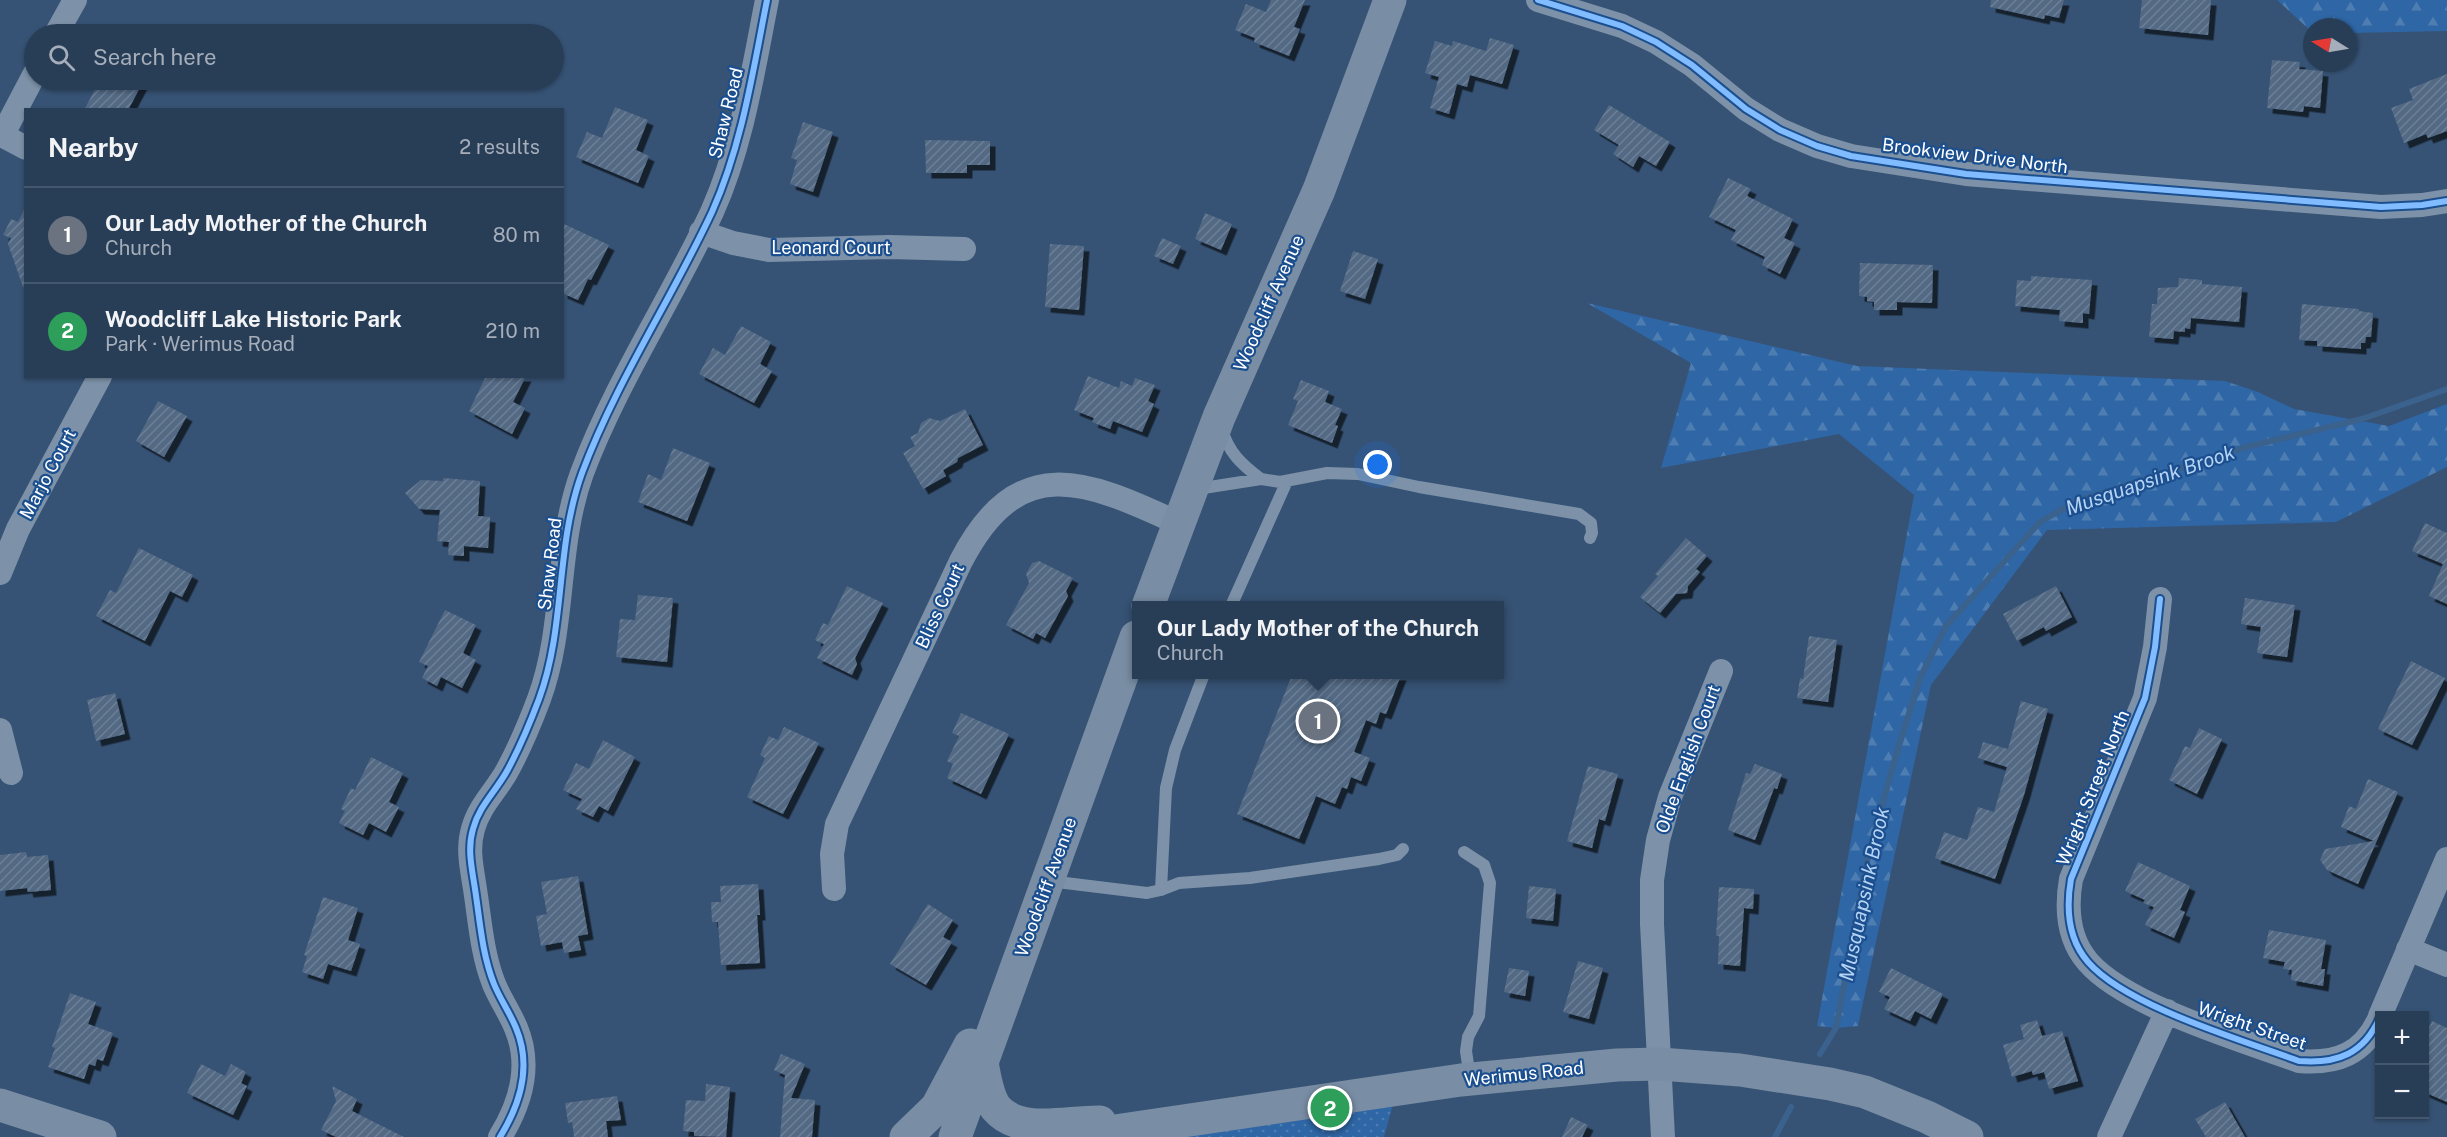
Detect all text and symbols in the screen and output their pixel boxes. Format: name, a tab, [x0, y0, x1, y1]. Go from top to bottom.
north arrow	[2303, 18, 2357, 72]
search box	[24, 24, 564, 90]
icon: search	[45, 41, 78, 74]
text: Search here	[93, 44, 217, 70]
street label: Shaw Road	[704, 65, 747, 161]
text: Nearby	[48, 132, 138, 163]
street label: Brookview Drive North	[1881, 134, 2069, 177]
text: 2 results	[459, 135, 540, 159]
text: Our Lady Mother of the Church	[105, 210, 427, 236]
text: 1	[63, 223, 72, 247]
text: 80 m	[493, 223, 540, 247]
street label: Woodcliff Avenue	[1229, 231, 1308, 374]
text: Church	[105, 236, 172, 260]
street label: Leonard Court	[771, 237, 891, 258]
text: Woodcliff Lake Historic Park	[105, 306, 402, 332]
text: 2	[61, 319, 74, 343]
text: 210 m	[486, 319, 540, 343]
text: Park · Werimus Road	[105, 332, 295, 356]
street label: Marjo Court	[15, 425, 80, 522]
water label: Musquapsink Brook	[2062, 440, 2238, 520]
your location	[1363, 450, 1392, 479]
street label: Shaw Road	[533, 516, 566, 611]
street label: Bliss Court	[911, 560, 968, 652]
popup	[1132, 601, 1504, 679]
text: Our Lady Mother of the Church	[1157, 615, 1479, 641]
text: Church	[1157, 641, 1224, 665]
street label: Olde English Court	[1651, 682, 1724, 836]
pin: 1	[1298, 698, 1338, 744]
street label: Wright Street North	[2052, 707, 2133, 869]
water label: Musquapsink Brook	[1834, 805, 1894, 983]
street label: Woodcliff Avenue	[1011, 814, 1081, 959]
street label: Wright Street	[2195, 997, 2309, 1054]
map controls	[2375, 1011, 2429, 1119]
button: +	[2375, 1011, 2429, 1065]
street label: Werimus Road	[1463, 1057, 1585, 1090]
button: −	[2375, 1065, 2429, 1119]
pin: 2	[1310, 1086, 1350, 1130]

